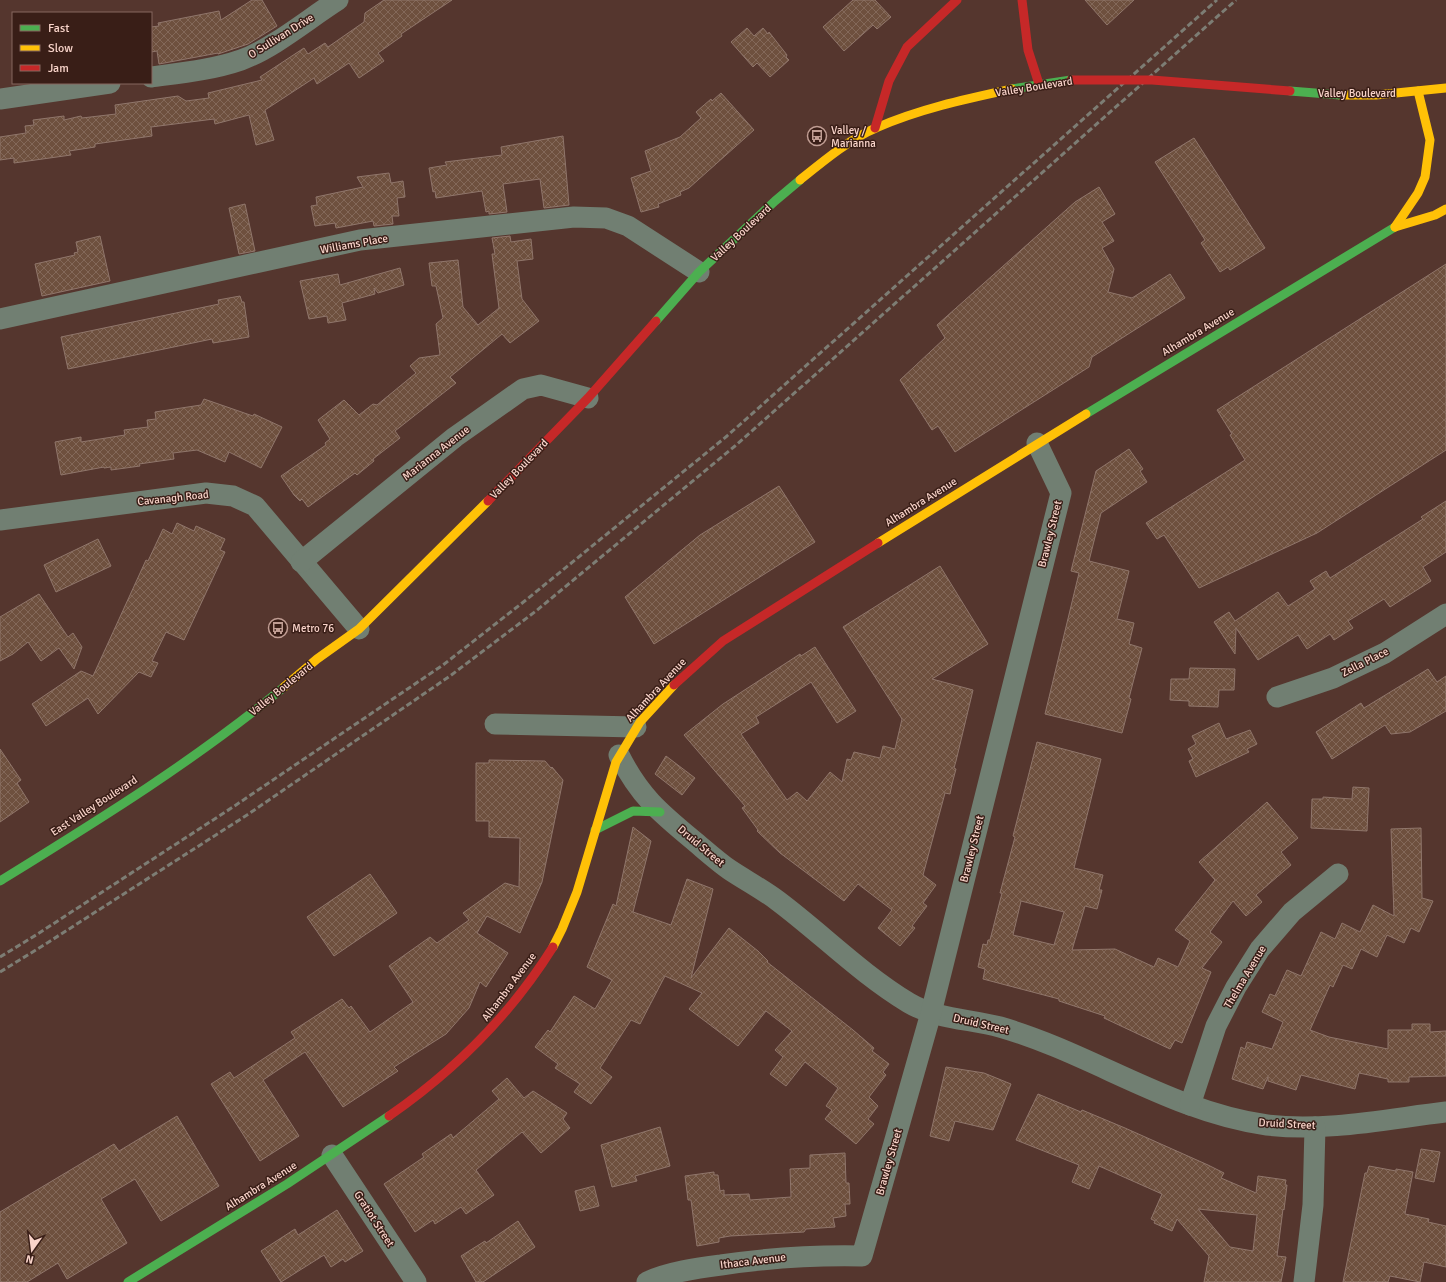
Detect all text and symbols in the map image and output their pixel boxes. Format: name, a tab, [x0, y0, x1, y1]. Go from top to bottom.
street label: O Sullivan Drive	[246, 11, 316, 61]
legend	[12, 12, 152, 84]
text: Fast	[48, 21, 69, 36]
text: Slow	[48, 41, 73, 56]
text: Jam	[48, 61, 69, 76]
street label: Valley Boulevard	[995, 74, 1074, 100]
street label: Valley Boulevard	[1318, 87, 1396, 100]
place label: Valley / Marianna	[831, 124, 876, 150]
bus stop icon: Valley / Marianna	[806, 125, 828, 147]
street label: Valley Boulevard	[708, 202, 774, 264]
street label: Williams Place	[319, 232, 389, 256]
street label: Alhambra Avenue	[1159, 305, 1237, 359]
street label: Marianna Avenue	[400, 423, 472, 483]
street label: Valley Boulevard	[487, 436, 551, 502]
street label: Alhambra Avenue	[883, 475, 959, 529]
street label: Cavanagh Road	[137, 488, 210, 508]
street label: Brawley Street	[1035, 499, 1065, 569]
bus stop icon: Metro 76	[267, 617, 289, 639]
place label: Metro 76	[292, 622, 334, 635]
street label: Zella Place	[1339, 645, 1391, 679]
street label: Alhambra Avenue	[623, 655, 689, 725]
street label: Valley Boulevard	[247, 659, 315, 719]
street label: East Valley Boulevard	[48, 773, 140, 839]
street label: Brawley Street	[957, 814, 987, 884]
street label: Druid Street	[675, 823, 727, 869]
street label: Thelma Avenue	[1221, 943, 1269, 1011]
street label: Alhambra Avenue	[479, 950, 539, 1024]
street label: Druid Street	[952, 1011, 1010, 1037]
street label: Druid Street	[1258, 1116, 1316, 1132]
street label: Brawley Street	[873, 1127, 905, 1197]
street label: Alhambra Avenue	[223, 1159, 299, 1213]
street label: Gratiot Street	[351, 1189, 397, 1249]
north arrow	[12, 1230, 52, 1270]
street label: Ithaca Avenue	[719, 1251, 787, 1271]
text: N	[24, 1252, 35, 1266]

